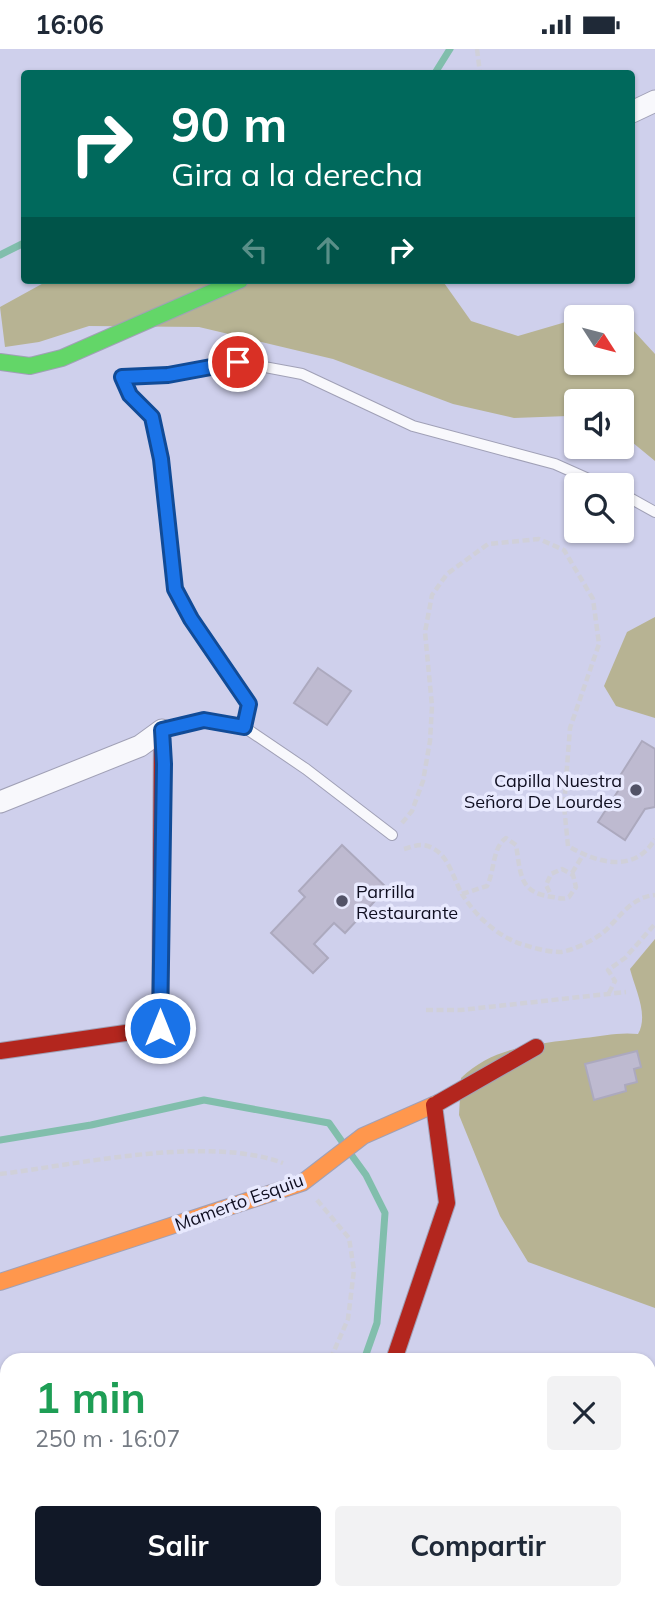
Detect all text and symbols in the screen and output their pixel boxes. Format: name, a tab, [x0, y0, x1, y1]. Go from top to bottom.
text: 16:06	[35, 8, 104, 41]
text: 90 m	[171, 93, 287, 154]
icon: right	[56, 98, 147, 189]
text: Gira a la derecha	[171, 154, 423, 194]
icon: left	[236, 231, 274, 269]
icon: ahead	[309, 231, 347, 269]
icon: right	[382, 231, 420, 269]
north arrow	[564, 305, 634, 375]
map controls	[564, 305, 634, 543]
pin	[208, 332, 268, 392]
icon: arrive	[219, 343, 257, 381]
button: sound	[564, 389, 634, 459]
button: search	[564, 473, 634, 543]
place label: Capilla Nuestra Señora De Lourdes	[464, 769, 622, 813]
marker: Capilla Nuestra Señora De Lourdes	[628, 782, 644, 798]
place label: Parrilla Restaurante	[356, 880, 458, 924]
marker: Parrilla Restaurante	[334, 893, 350, 909]
position arrow	[123, 991, 197, 1065]
street label: Mamerto Esquiu	[172, 1168, 306, 1236]
text: 1 min	[35, 1371, 146, 1424]
button: close	[547, 1376, 621, 1450]
text: 250 m · 16:07	[35, 1424, 180, 1453]
button: Salir	[35, 1506, 321, 1586]
button: Compartir	[335, 1506, 621, 1586]

